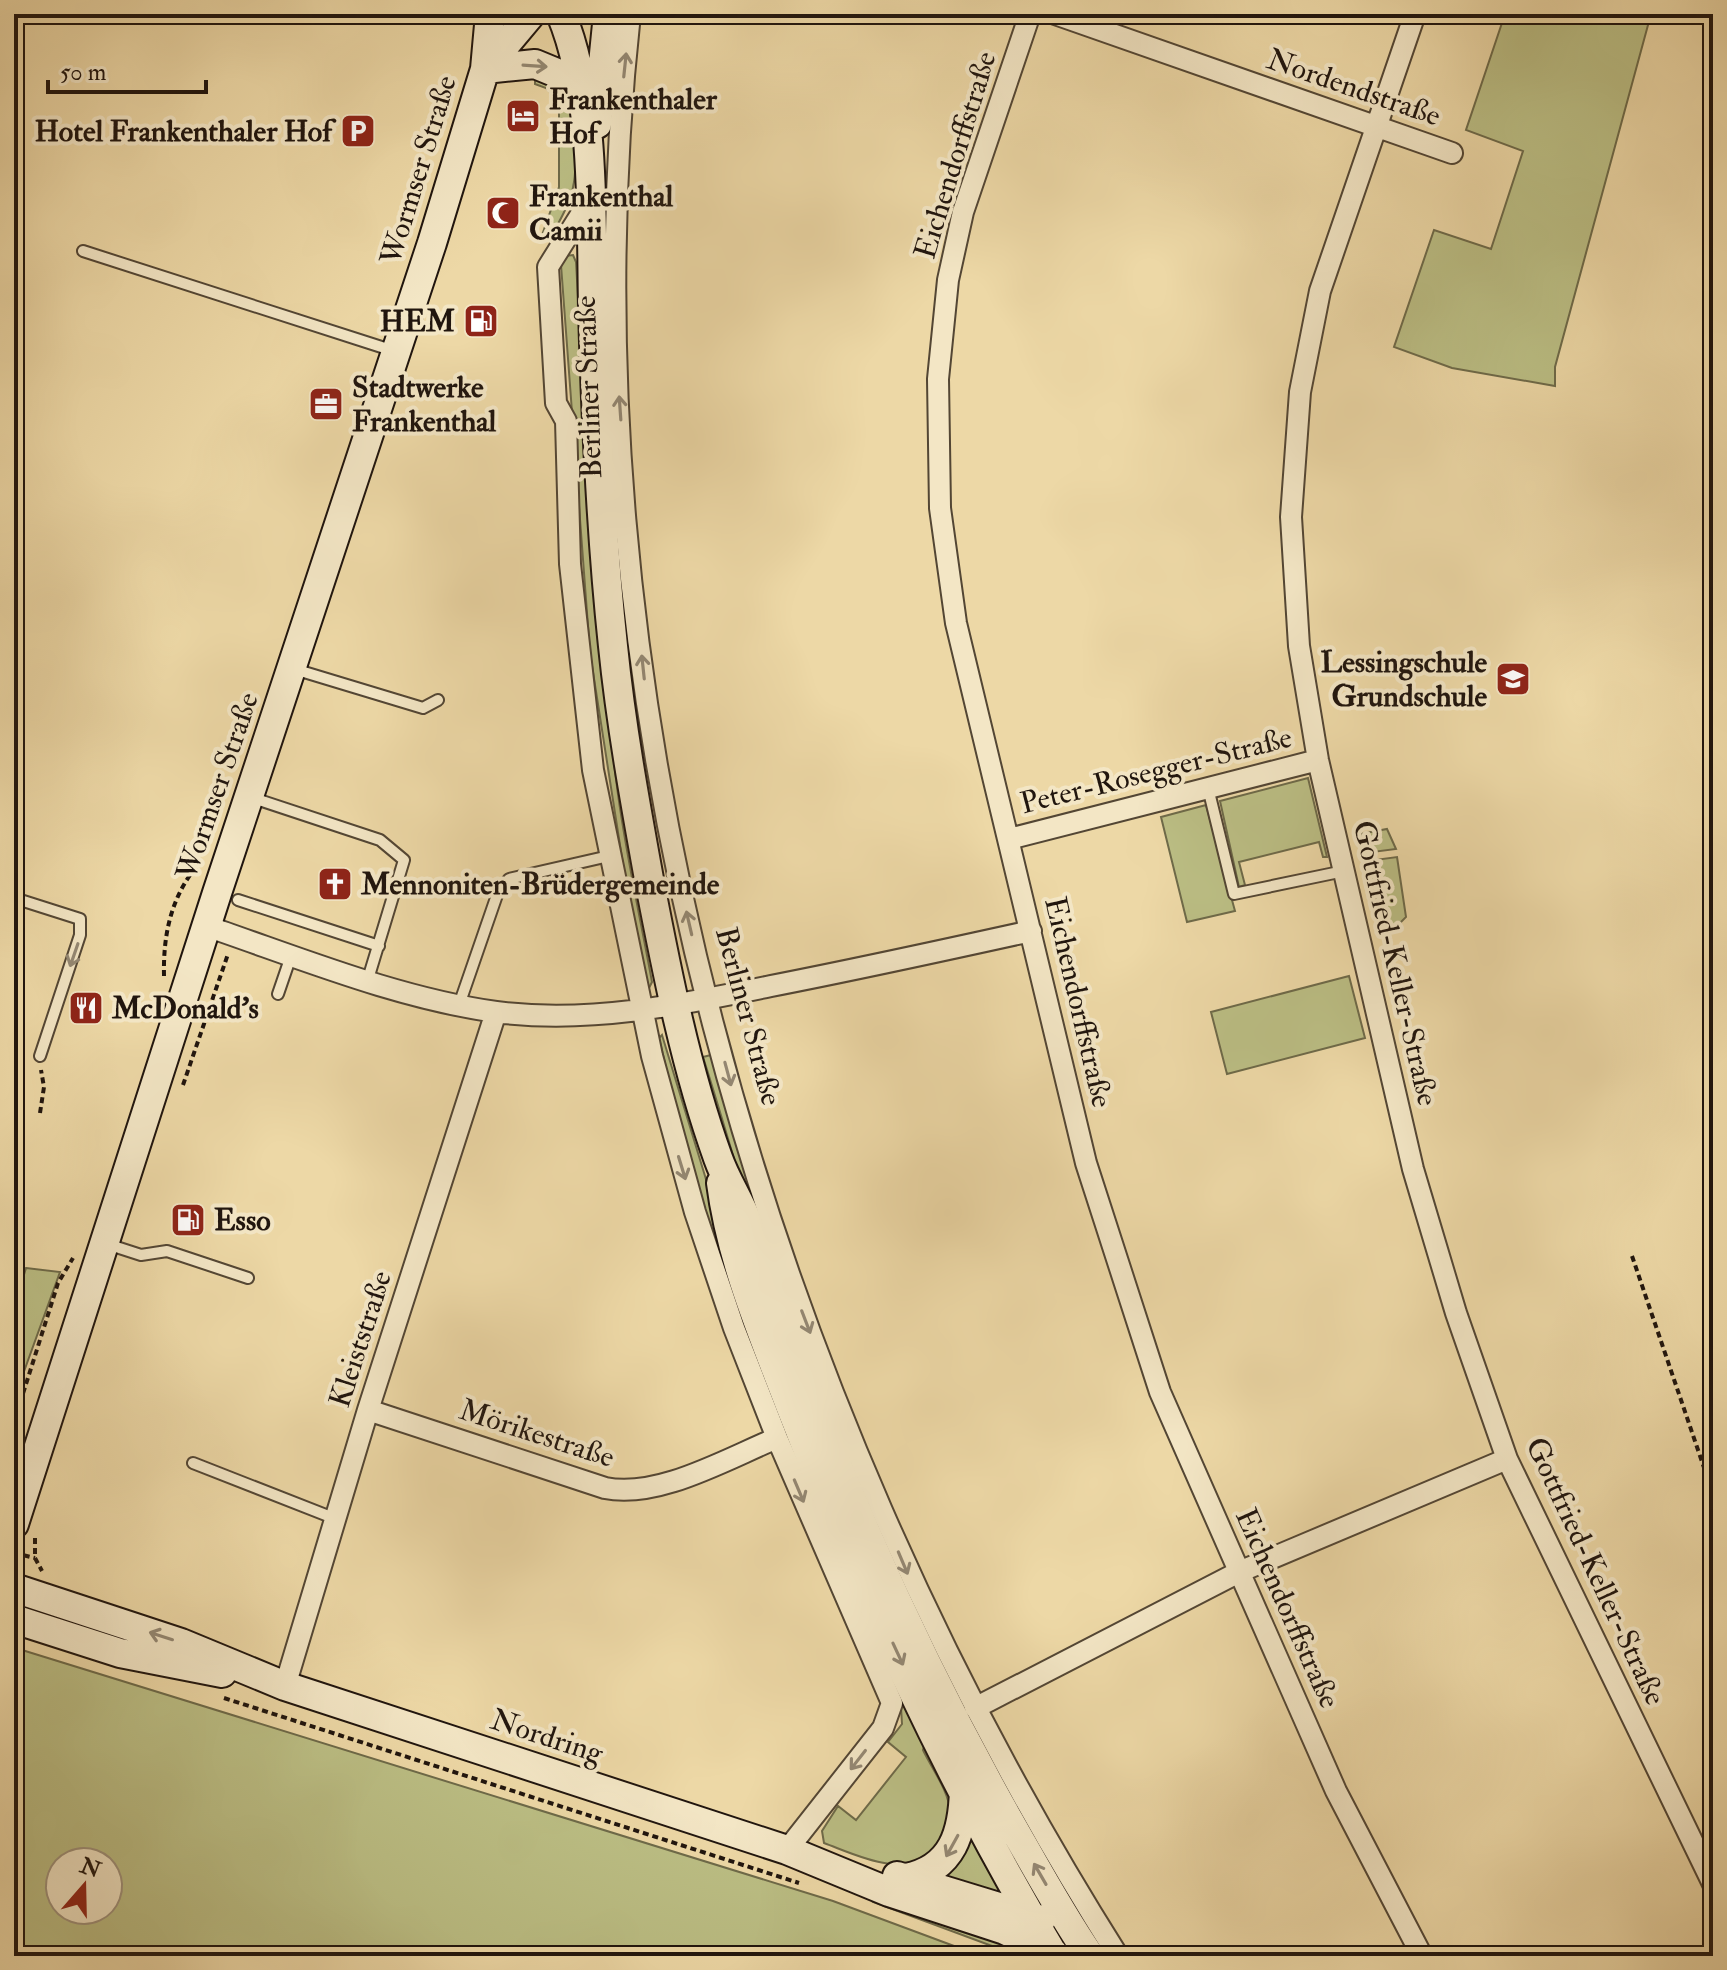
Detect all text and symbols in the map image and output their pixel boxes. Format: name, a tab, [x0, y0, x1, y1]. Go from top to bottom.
street label: Nordendstraße	[1262, 40, 1446, 134]
scale bar	[48, 44, 206, 94]
street label: Eichendorffstraße	[906, 47, 1005, 263]
one-way arrow	[617, 52, 632, 79]
text: 50 m	[60, 57, 107, 88]
one-way arrow	[521, 59, 548, 74]
street label: Wormser Straße	[372, 71, 465, 270]
place label: Frankenthaler Hof	[549, 81, 718, 152]
hotel icon: Frankenthaler Hof	[504, 97, 542, 135]
parking icon: Hotel Frankenthaler Hof	[339, 112, 377, 150]
place label: Hotel Frankenthaler Hof	[35, 113, 337, 150]
place label: Frankenthal Camii	[529, 178, 674, 249]
mosque icon: Frankenthal Camii	[484, 194, 522, 232]
street label: Berliner Straße	[567, 295, 610, 479]
fuel station icon: HEM	[462, 302, 500, 340]
place label: HEM	[380, 303, 455, 340]
place label: Stadtwerke Frankenthal	[352, 369, 497, 440]
office icon: Stadtwerke Frankenthal	[307, 385, 345, 423]
one-way arrow	[612, 396, 627, 422]
place label: Lessingschule Grundschule	[1320, 644, 1487, 715]
one-way arrow	[636, 654, 651, 681]
school or university icon: Lessingschule Grundschule	[1494, 660, 1532, 698]
street label: Wormser Straße	[168, 688, 267, 886]
street label: Peter-Rosegger-Straße	[1017, 719, 1296, 822]
street label: Gottfried-Keller-Straße	[1345, 817, 1446, 1109]
church icon: Mennoniten-Brüdergemeinde	[316, 865, 354, 903]
place label: Mennoniten-Brüdergemeinde	[360, 866, 720, 903]
street label: Eichendorffstraße	[1036, 893, 1121, 1111]
one-way arrow	[681, 911, 696, 937]
street label: Berliner Straße	[707, 923, 790, 1109]
one-way arrow	[65, 942, 80, 967]
restaurant icon: McDonald's	[67, 989, 105, 1027]
place label: McDonald's	[111, 990, 259, 1027]
one-way arrow	[722, 1061, 737, 1087]
one-way arrow	[675, 1154, 690, 1180]
fuel station icon: Esso	[169, 1201, 207, 1239]
place label: Esso	[214, 1202, 271, 1239]
street label: Kleiststraße	[321, 1266, 400, 1412]
one-way arrow	[800, 1309, 814, 1334]
street label: Mörikestraße	[455, 1391, 619, 1476]
street label: Gottfried-Keller-Straße	[1517, 1431, 1674, 1711]
one-way arrow	[792, 1478, 807, 1503]
street label: Eichendorffstraße	[1227, 1502, 1348, 1714]
one-way arrow	[897, 1550, 912, 1575]
one-way arrow	[149, 1628, 174, 1643]
one-way arrow	[892, 1642, 907, 1666]
street label: Nordring	[486, 1701, 609, 1772]
one-way arrow	[849, 1749, 867, 1770]
one-way arrow	[944, 1834, 960, 1857]
north arrow	[44, 1846, 124, 1926]
text: N	[76, 1851, 105, 1885]
one-way arrow	[1032, 1863, 1047, 1887]

